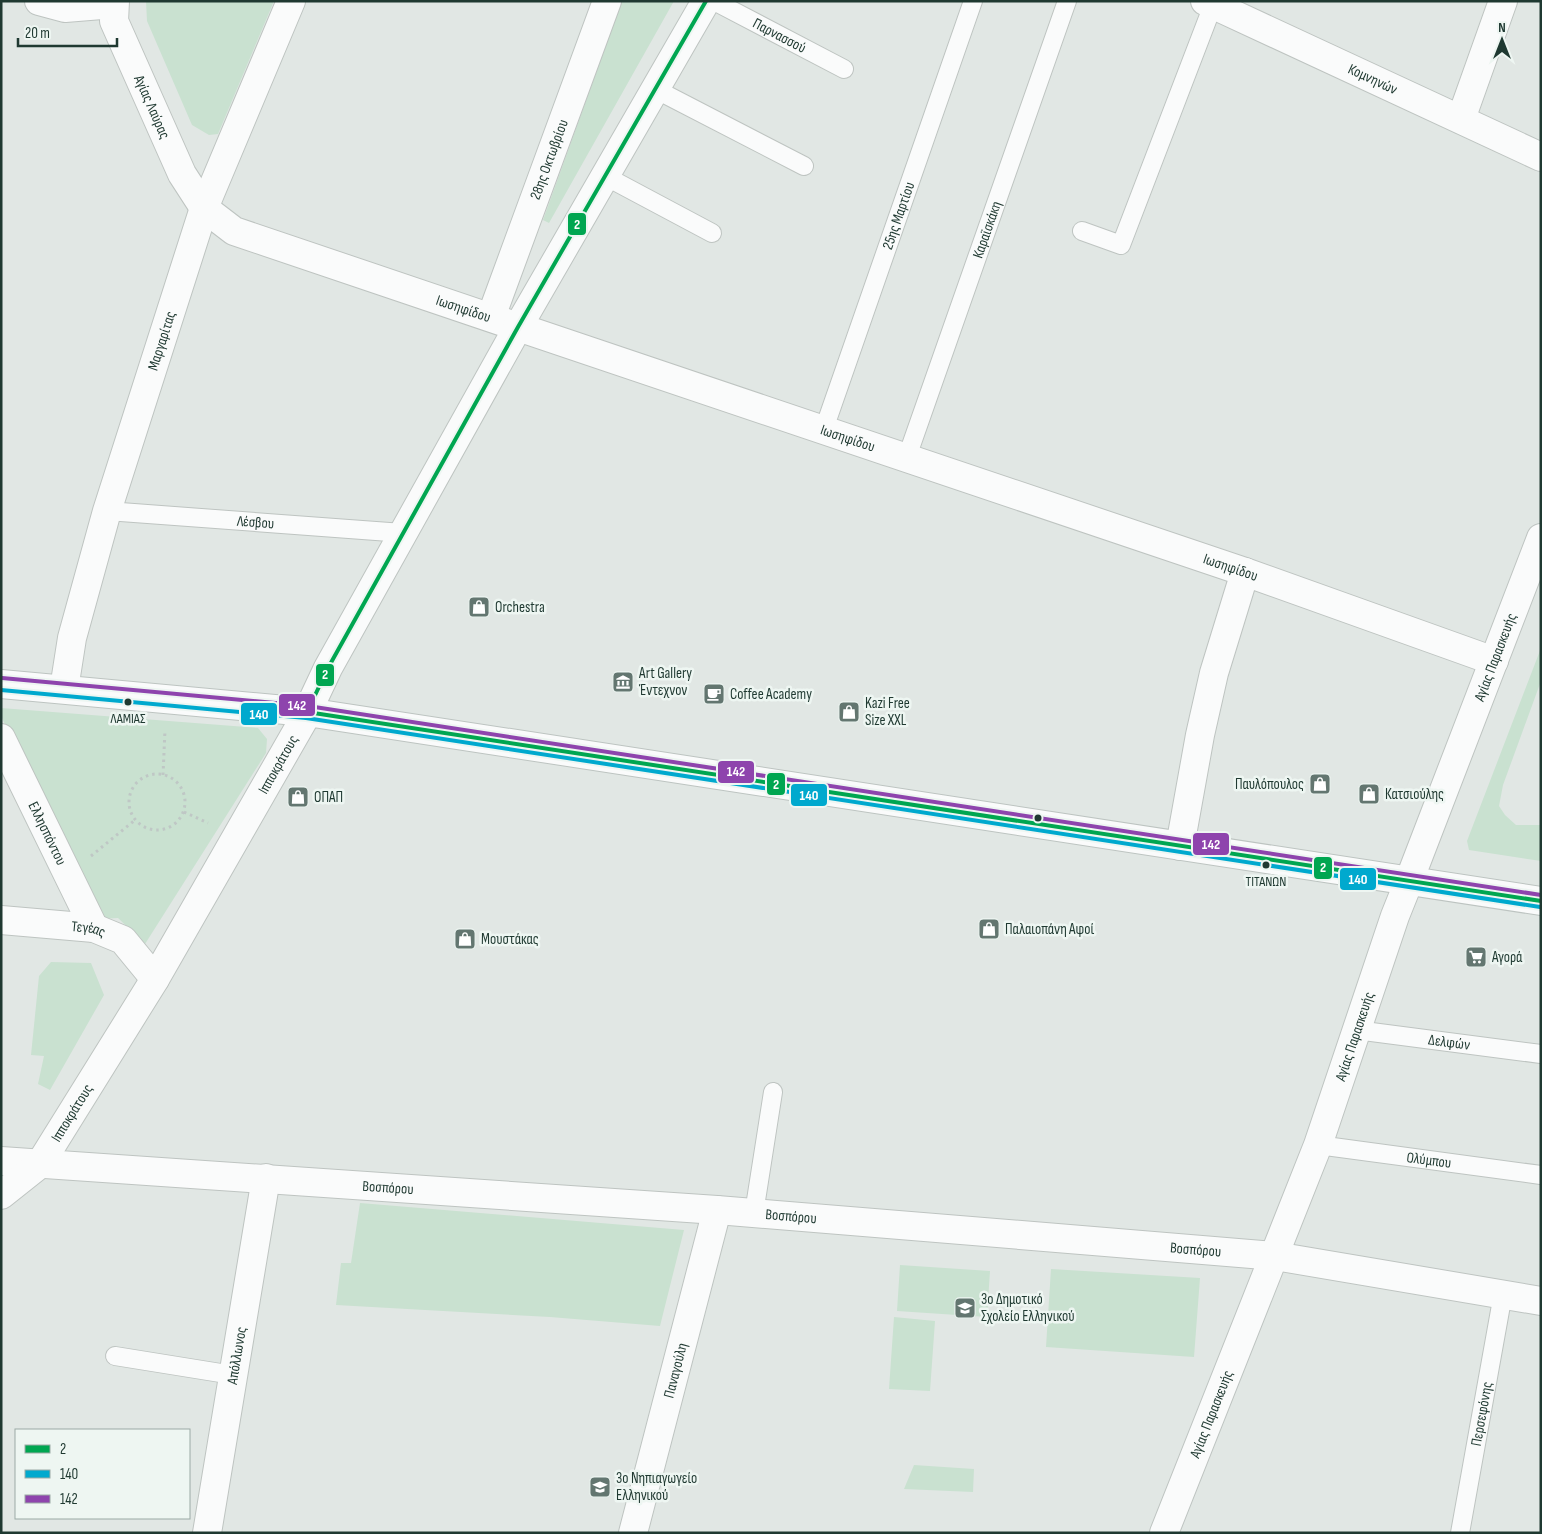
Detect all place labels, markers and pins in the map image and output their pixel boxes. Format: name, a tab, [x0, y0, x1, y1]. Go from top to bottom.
shop icon: Orchestra	[467, 595, 491, 619]
place label: Orchestra	[495, 598, 545, 617]
place label: Art Gallery Έντεχνον	[638, 664, 692, 700]
museum icon: Art Gallery Έντεχνον	[611, 670, 635, 694]
cafe icon: Coffee Academy	[702, 682, 726, 706]
place label: Coffee Academy	[730, 685, 812, 704]
place label: Kazi Free Size XXL	[865, 694, 910, 730]
marker: ΛΑΜΙΑΣ	[123, 697, 133, 707]
shop icon: Kazi Free Size XXL	[837, 700, 861, 724]
place label: ΛΑΜΙΑΣ	[110, 710, 146, 727]
shop icon: Παυλόπουλος	[1308, 772, 1332, 796]
place label: Παυλόπουλος	[1235, 775, 1304, 794]
shop icon: Κατσιούλης	[1357, 782, 1381, 806]
shop icon: ΟΠΑΠ	[286, 785, 310, 809]
place label: Κατσιούλης	[1385, 785, 1444, 804]
place label: ΟΠΑΠ	[314, 788, 343, 807]
unlabelled marker	[1033, 813, 1043, 823]
marker: ΤΙΤΑΝΩΝ	[1261, 860, 1271, 870]
place label: ΤΙΤΑΝΩΝ	[1246, 873, 1286, 890]
shop icon: Παλαιοπάνη Αφοί	[977, 917, 1001, 941]
place label: Παλαιοπάνη Αφοί	[1005, 920, 1095, 939]
shop icon: Μουστάκας	[453, 927, 477, 951]
place label: Μουστάκας	[481, 930, 539, 949]
supermarket icon: Αγορά	[1464, 945, 1488, 969]
place label: Αγορά	[1491, 948, 1523, 967]
place label: 3ο Δημοτικό Σχολείο Ελληνικού	[981, 1290, 1075, 1326]
school or university icon: 3ο Δημοτικό Σχολείο Ελληνικού	[953, 1296, 977, 1320]
place label: 3ο Νηπιαγωγείο Ελληνικού	[616, 1469, 697, 1505]
school or university icon: 3ο Νηπιαγωγείο Ελληνικού	[588, 1475, 612, 1499]

